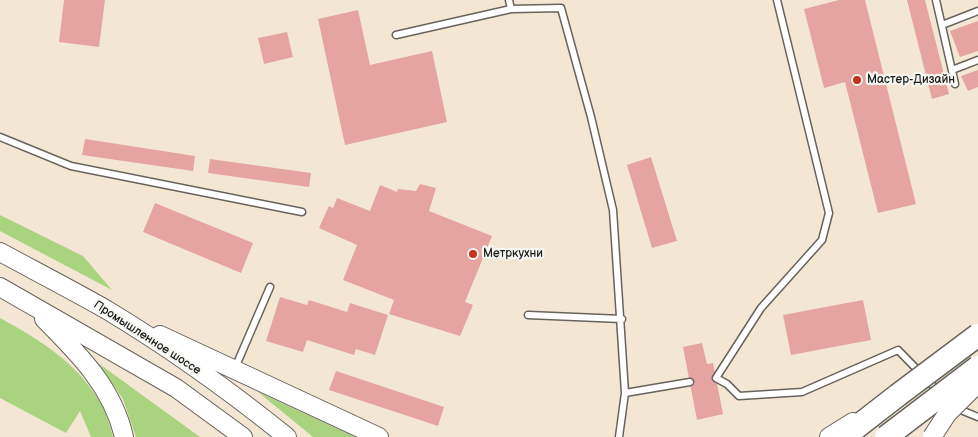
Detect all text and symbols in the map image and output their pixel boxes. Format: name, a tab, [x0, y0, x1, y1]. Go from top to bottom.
place label: Мастер-Дизайн	[867, 73, 955, 87]
marker: Мастер-Дизайн	[851, 74, 863, 86]
place label: Метркухни	[483, 247, 543, 261]
marker: Метркухни	[467, 248, 479, 260]
street label: Промышленное шоссе	[91, 298, 203, 378]

